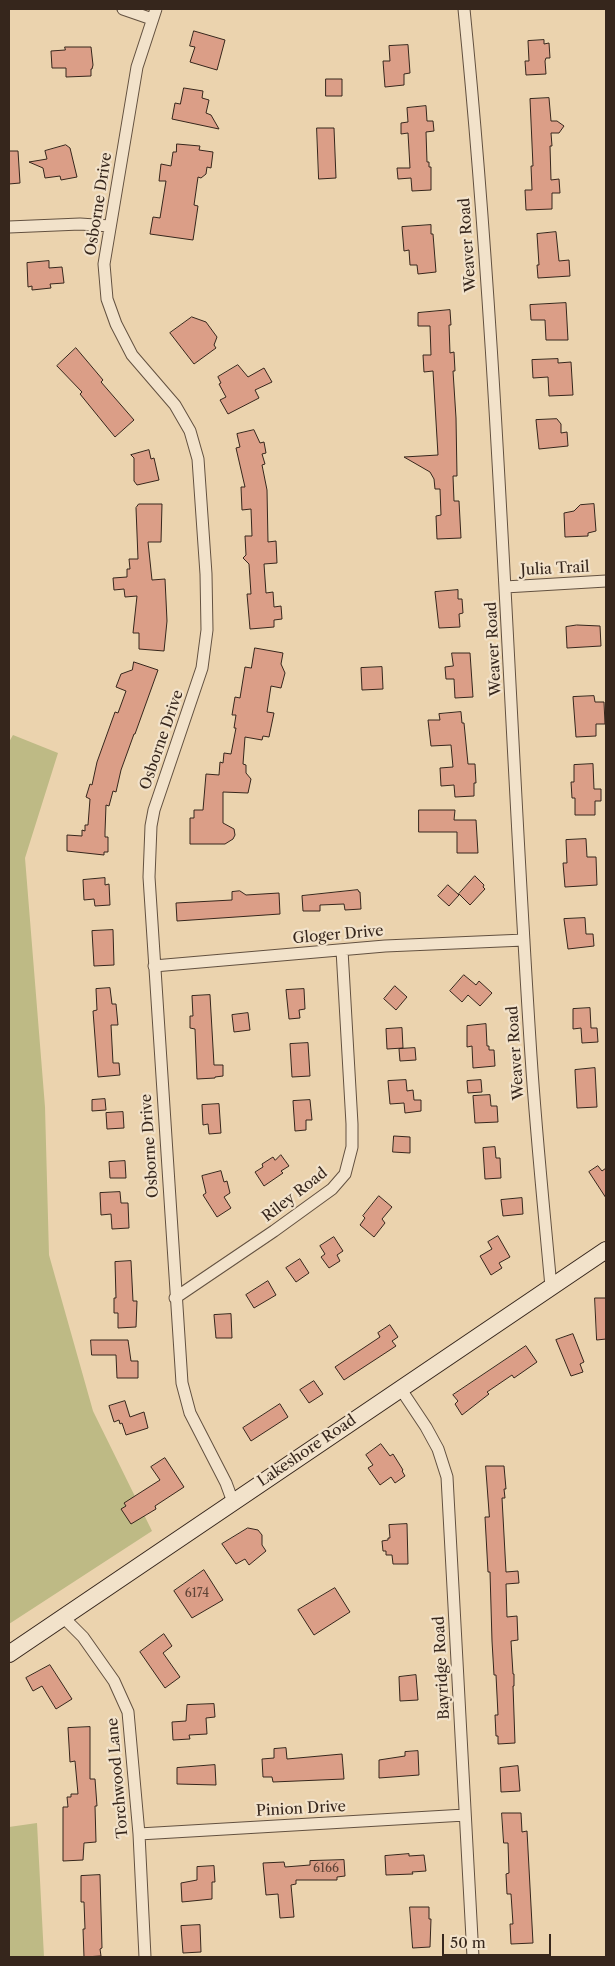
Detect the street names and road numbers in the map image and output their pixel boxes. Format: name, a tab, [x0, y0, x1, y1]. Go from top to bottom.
street label: Osborne Drive	[82, 151, 116, 257]
street label: Weaver Road	[456, 197, 480, 293]
street label: Julia Trail	[520, 558, 590, 580]
street label: Weaver Road	[483, 601, 505, 697]
street label: Osborne Drive	[137, 688, 187, 792]
street label: Gloger Drive	[292, 922, 384, 948]
street label: Weaver Road	[504, 1005, 528, 1101]
street label: Osborne Drive	[137, 1093, 163, 1199]
street label: Riley Road	[259, 1164, 331, 1226]
street label: Lakeshore Road	[254, 1411, 360, 1491]
street label: Bayridge Road	[430, 1616, 454, 1720]
street label: Torchwood Lane	[104, 1717, 132, 1839]
street label: Pinion Drive	[256, 1798, 346, 1820]

